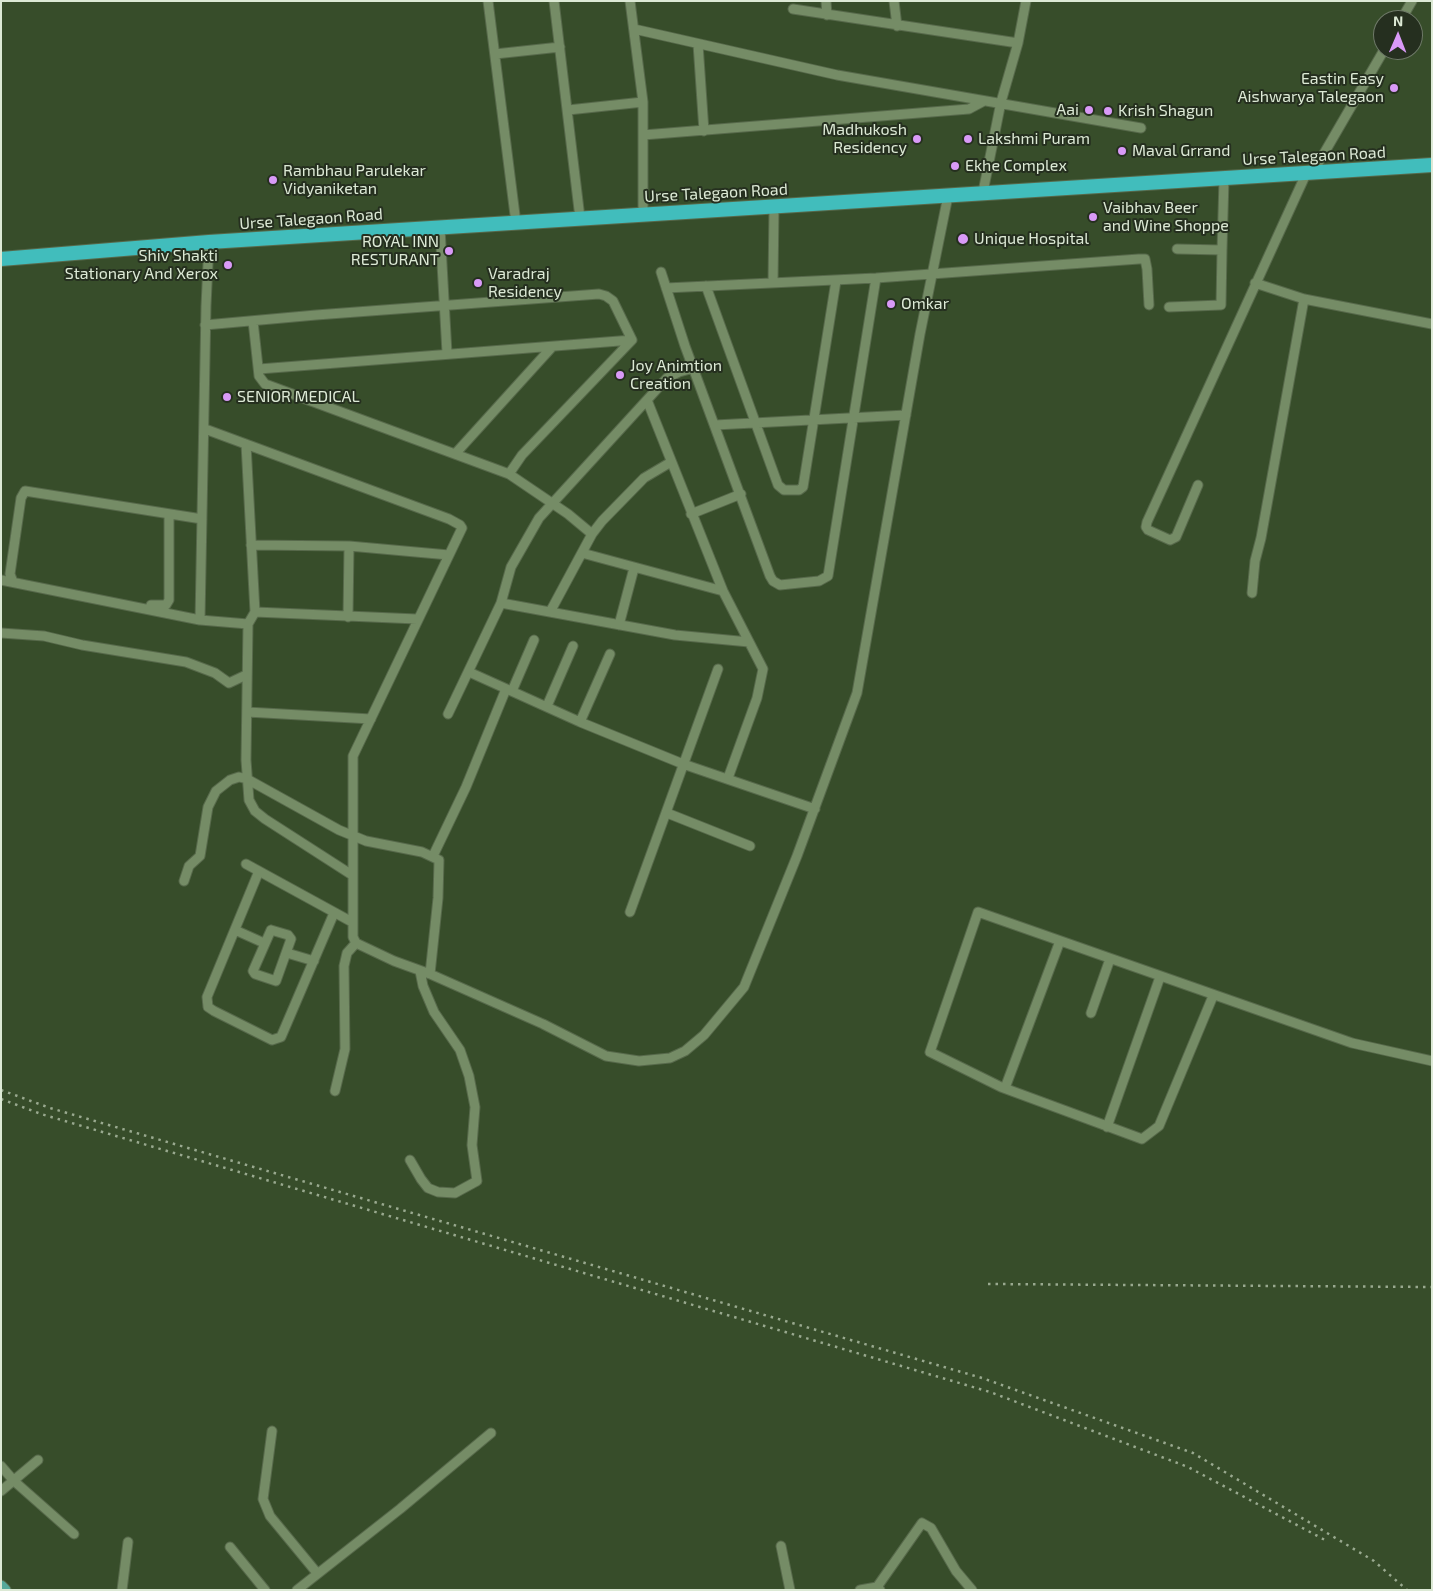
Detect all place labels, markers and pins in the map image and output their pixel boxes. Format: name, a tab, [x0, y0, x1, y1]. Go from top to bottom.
place label: Eastin Easy Aishwarya Talegaon	[1238, 69, 1384, 107]
marker: Eastin Easy Aishwarya Talegaon	[1388, 82, 1400, 94]
place label: Aai	[1056, 100, 1079, 120]
place label: Krish Shagun	[1118, 101, 1213, 121]
marker: Aai	[1083, 104, 1095, 116]
marker: Krish Shagun	[1102, 105, 1114, 117]
place label: Madhukosh Residency	[822, 120, 907, 158]
place label: Lakshmi Puram	[978, 129, 1090, 149]
marker: Madhukosh Residency	[911, 133, 923, 145]
marker: Lakshmi Puram	[962, 133, 974, 145]
place label: Maval Grrand	[1132, 141, 1230, 161]
marker: Maval Grrand	[1116, 145, 1128, 157]
place label: Ekhe Complex	[965, 156, 1067, 176]
marker: Ekhe Complex	[949, 160, 961, 172]
place label: Rambhau Parulekar Vidyaniketan	[283, 161, 426, 199]
marker: Rambhau Parulekar Vidyaniketan	[267, 174, 279, 186]
place label: Vaibhav Beer and Wine Shoppe	[1103, 198, 1229, 236]
marker: Vaibhav Beer and Wine Shoppe	[1087, 211, 1099, 223]
place label: Unique Hospital	[974, 229, 1089, 249]
place label: ROYAL INN RESTURANT	[351, 232, 439, 270]
marker: Unique Hospital	[956, 232, 970, 246]
marker: ROYAL INN RESTURANT	[443, 245, 455, 257]
place label: Shiv Shakti Stationary And Xerox	[65, 246, 218, 284]
marker: Shiv Shakti Stationary And Xerox	[222, 259, 234, 271]
place label: Varadraj Residency	[488, 264, 562, 302]
marker: Varadraj Residency	[472, 277, 484, 289]
place label: Omkar	[901, 294, 949, 314]
marker: Omkar	[885, 298, 897, 310]
place label: Joy Animtion Creation	[630, 356, 722, 394]
marker: Joy Animtion Creation	[614, 369, 626, 381]
place label: SENIOR MEDICAL	[237, 387, 360, 407]
marker: SENIOR MEDICAL	[221, 391, 233, 403]

